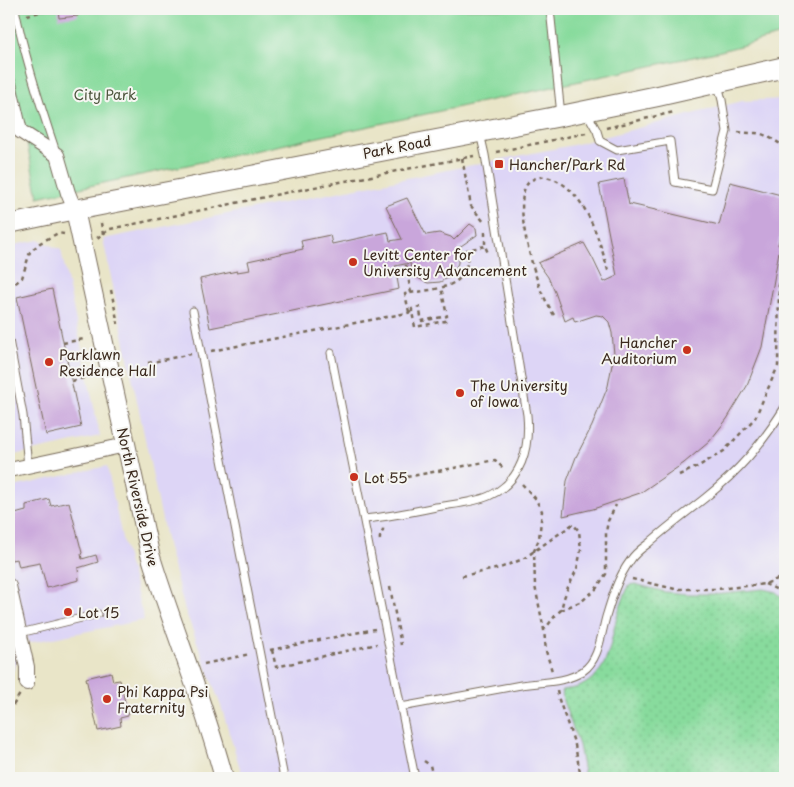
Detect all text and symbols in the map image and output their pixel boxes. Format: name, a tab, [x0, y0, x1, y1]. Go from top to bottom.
park label: City Park	[73, 84, 137, 105]
street label: Park Road	[361, 130, 433, 164]
place label: Hancher/Park Rd	[509, 154, 626, 175]
marker: Hancher/Park Rd	[493, 158, 505, 170]
place label: Levitt Center for University Advancement	[363, 244, 527, 281]
marker: Levitt Center for University Advancement	[347, 256, 359, 268]
place label: Hancher Auditorium	[601, 332, 677, 369]
place label: Parklawn Residence Hall	[59, 344, 156, 381]
marker: Hancher Auditorium	[681, 344, 693, 356]
marker: Parklawn Residence Hall	[43, 356, 55, 368]
place label: The University of Iowa	[470, 375, 568, 412]
marker: The University of Iowa	[454, 387, 466, 399]
street label: North Riverside Drive	[112, 425, 164, 569]
place label: Lot 55	[364, 467, 408, 488]
marker: Lot 55	[348, 471, 360, 483]
place label: Lot 15	[78, 602, 119, 623]
marker: Lot 15	[62, 606, 74, 618]
place label: Phi Kappa Psi Fraternity	[117, 681, 208, 718]
marker: Phi Kappa Psi Fraternity	[101, 693, 113, 705]

